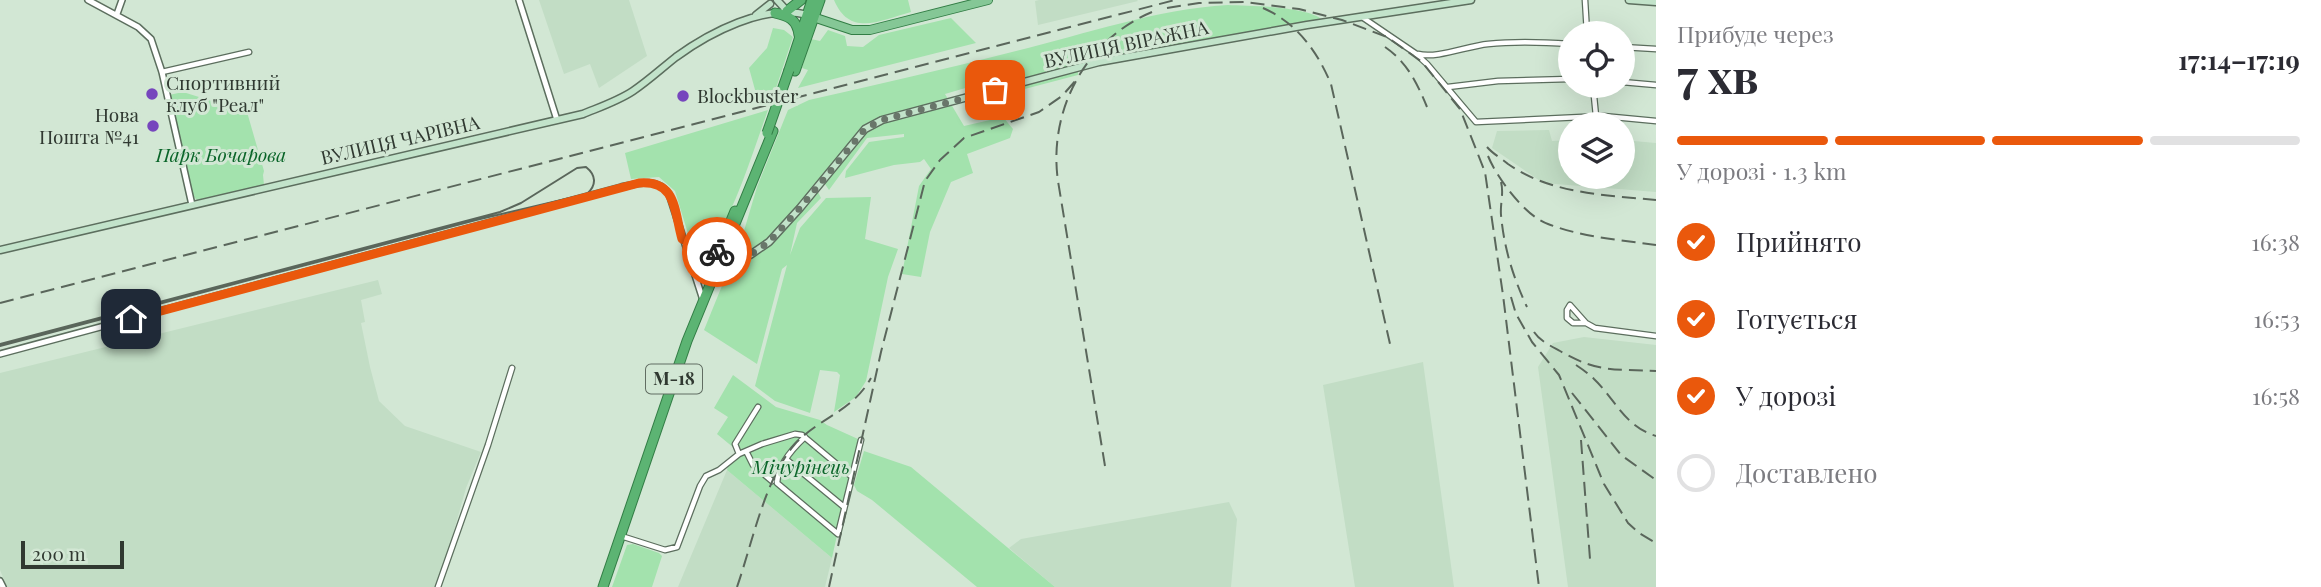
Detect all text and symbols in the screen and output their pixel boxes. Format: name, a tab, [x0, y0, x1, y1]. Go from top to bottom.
street label: ВУЛИЦЯ ВІРАЖНА	[1041, 13, 1211, 73]
text: Прибуде через	[1677, 18, 1834, 49]
map controls	[1558, 21, 1635, 189]
button: locate	[1558, 21, 1635, 98]
text: 17:14–17:19	[2178, 42, 2300, 77]
text: 7 хв	[1677, 44, 1759, 106]
pin	[965, 60, 1025, 120]
place label: Спортивний клуб "Реал"	[166, 69, 280, 117]
icon: bag	[976, 71, 1014, 109]
place label: Blockbuster	[697, 82, 799, 108]
marker: Спортивний клуб "Реал"	[144, 86, 160, 102]
marker: Blockbuster	[675, 88, 691, 104]
place label: Нова Пошта №41	[39, 101, 140, 149]
street label: ВУЛИЦЯ ЧАРІВНА	[318, 108, 483, 170]
button: layers	[1558, 112, 1635, 189]
marker: Нова Пошта №41	[145, 118, 161, 134]
park label: Парк Бочарова	[155, 141, 286, 167]
text: У дорозі · 1.3 km	[1677, 155, 1847, 186]
courier	[682, 217, 752, 287]
icon: check	[1677, 223, 1715, 261]
text: Прийнято	[1736, 224, 1862, 259]
text: 16:38	[2251, 226, 2300, 257]
icon: bike	[698, 233, 736, 271]
pin	[101, 289, 161, 349]
icon: home	[112, 300, 150, 338]
icon: check	[1677, 300, 1715, 338]
text: Готується	[1736, 301, 1857, 336]
text: 16:53	[2254, 303, 2300, 334]
road number: М-18	[646, 365, 702, 394]
icon: check	[1677, 377, 1715, 415]
text: У дорозі	[1736, 378, 1836, 413]
text: 16:58	[2252, 380, 2300, 411]
park label: Мічурінець	[751, 453, 850, 479]
text: Доставлено	[1736, 455, 1878, 490]
scale bar	[21, 538, 124, 570]
text: 200 m	[32, 540, 86, 566]

